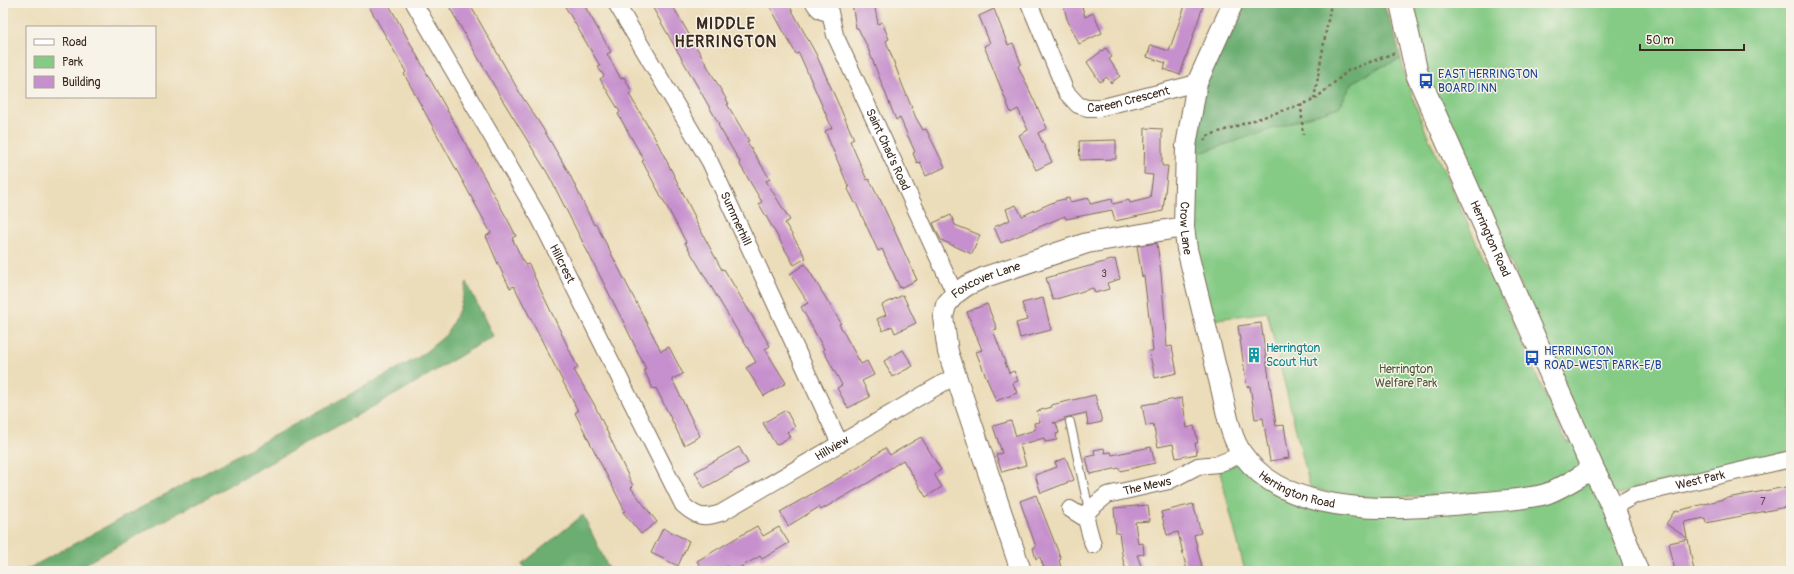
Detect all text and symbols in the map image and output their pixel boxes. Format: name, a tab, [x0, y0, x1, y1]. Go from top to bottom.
district label: MIDDLE HERRINGTON	[675, 14, 777, 52]
legend	[26, 26, 156, 98]
scale bar	[1640, 26, 1744, 52]
text: 50 m	[1646, 33, 1674, 48]
text: Road	[62, 35, 87, 50]
text: Park	[62, 55, 83, 70]
place label: EAST HERRINGTON BOARD INN	[1438, 67, 1538, 96]
bus stop icon: EAST HERRINGTON BOARD INN	[1417, 72, 1435, 90]
text: Building	[62, 75, 101, 90]
street label: Careen Crescent	[1087, 83, 1171, 116]
street label: Saint Chad's Road	[862, 106, 913, 193]
street label: Summerhill	[717, 189, 755, 248]
street label: Herrington Road	[1466, 198, 1513, 279]
street label: Crow Lane	[1176, 201, 1195, 257]
street label: Hillcrest	[546, 242, 578, 286]
street label: Foxcover Lane	[948, 259, 1023, 302]
house number: 3	[1101, 268, 1107, 280]
place label: Herrington Scout Hut	[1266, 341, 1321, 370]
place label: HERRINGTON ROAD-WEST PARK-E/B	[1544, 344, 1662, 373]
building icon: Herrington Scout Hut	[1245, 346, 1263, 364]
bus stop icon: HERRINGTON ROAD-WEST PARK-E/B	[1523, 349, 1541, 367]
park label: Herrington Welfare Park	[1375, 362, 1437, 391]
street label: Hillview	[812, 433, 852, 464]
street label: West Park	[1674, 467, 1726, 493]
street label: Herrington Road	[1255, 468, 1336, 512]
street label: The Mews	[1122, 474, 1173, 499]
house number: 7	[1760, 496, 1766, 508]

